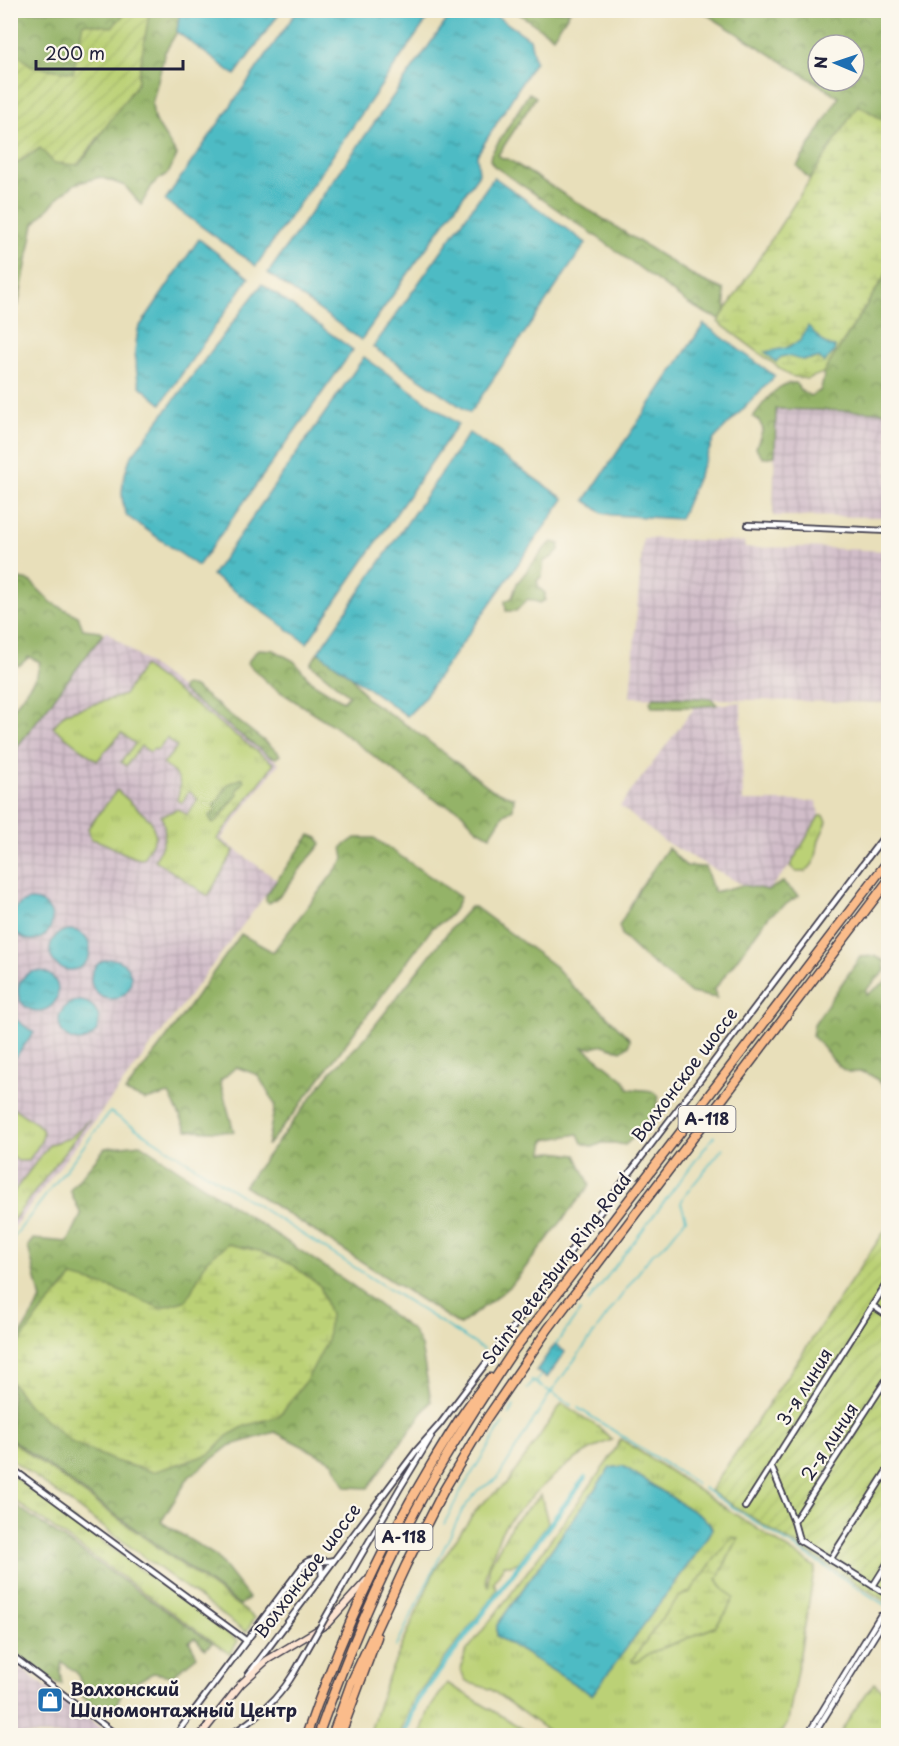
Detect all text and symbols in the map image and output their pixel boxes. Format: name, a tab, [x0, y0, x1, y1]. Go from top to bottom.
scale bar	[36, 33, 183, 71]
north arrow	[806, 33, 866, 93]
text: 200 m	[45, 39, 105, 66]
text: N	[808, 56, 832, 69]
street label: Волхонское шоссе	[624, 1001, 744, 1147]
road number: А-118	[678, 1106, 736, 1132]
street label: Saint Petersburg Ring Road	[475, 1167, 637, 1370]
street label: 3-я линия	[769, 1342, 838, 1430]
street label: 2-я линия	[793, 1397, 864, 1485]
street label: Волхонское шоссе	[247, 1497, 367, 1643]
road number: А-118	[376, 1524, 432, 1550]
place label: Волхонский Шиномонтажный Центр	[70, 1675, 297, 1723]
shop icon: Волхонский Шиномонтажный Центр	[35, 1685, 65, 1715]

